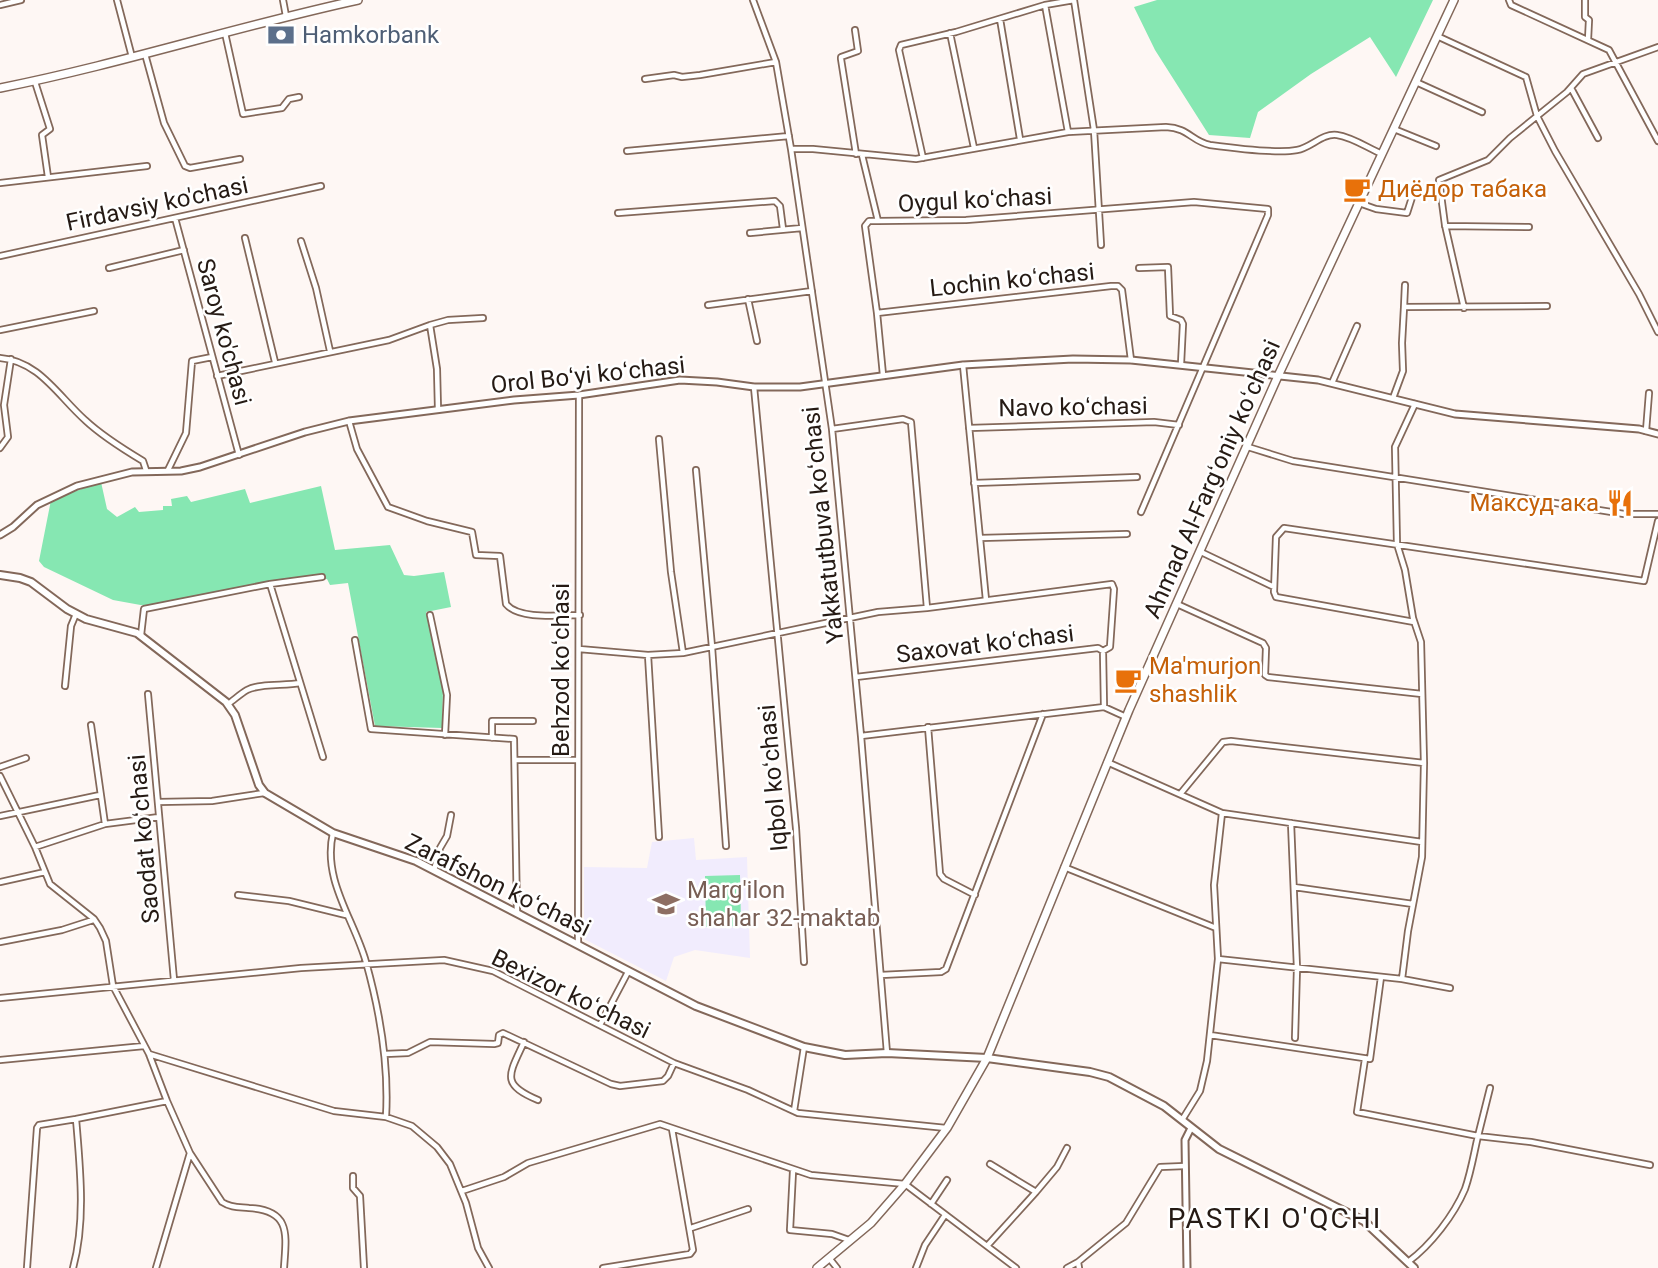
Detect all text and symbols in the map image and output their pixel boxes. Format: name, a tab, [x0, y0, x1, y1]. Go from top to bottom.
bank icon: Hamkorbank	[266, 20, 296, 50]
place label: Hamkorbank	[302, 21, 440, 49]
street label: Firdavsiy ko'chasi	[63, 171, 251, 237]
cafe icon: Диёдор табака	[1342, 174, 1372, 204]
place label: Диёдор табака	[1378, 175, 1547, 203]
street label: Oygul koʻchasi	[897, 182, 1053, 218]
street label: Saroy ko'chasi	[191, 256, 257, 408]
street label: Lochin koʻchasi	[928, 257, 1096, 303]
street label: Ahmad Al-Fargʻoniy koʻchasi	[1138, 336, 1286, 622]
street label: Orol Boʻyi koʻchasi	[489, 351, 687, 399]
street label: Navo koʻchasi	[998, 392, 1148, 422]
street label: Yakkatutbuva koʻchasi	[797, 405, 849, 645]
restaurant icon: Максуд ака	[1605, 488, 1635, 518]
place label: Максуд ака	[1469, 489, 1599, 517]
street label: Behzod koʻchasi	[547, 583, 575, 757]
street label: Saxovat koʻchasi	[894, 619, 1076, 669]
place label: Ma'murjon shashlik	[1149, 652, 1261, 708]
cafe icon: Ma'murjon shashlik	[1113, 665, 1143, 695]
street label: Iqbol koʻchasi	[753, 703, 793, 853]
street label: Saodat koʻchasi	[123, 753, 165, 925]
street label: Zarafshon koʻchasi	[401, 828, 595, 942]
place label: Marg'ilon shahar 32-maktab	[687, 876, 880, 932]
school or university icon: Marg'ilon shahar 32-maktab	[651, 889, 681, 919]
street label: Bexizor koʻchasi	[487, 943, 655, 1045]
district label: PASTKI O'QCHI	[1168, 1202, 1382, 1235]

